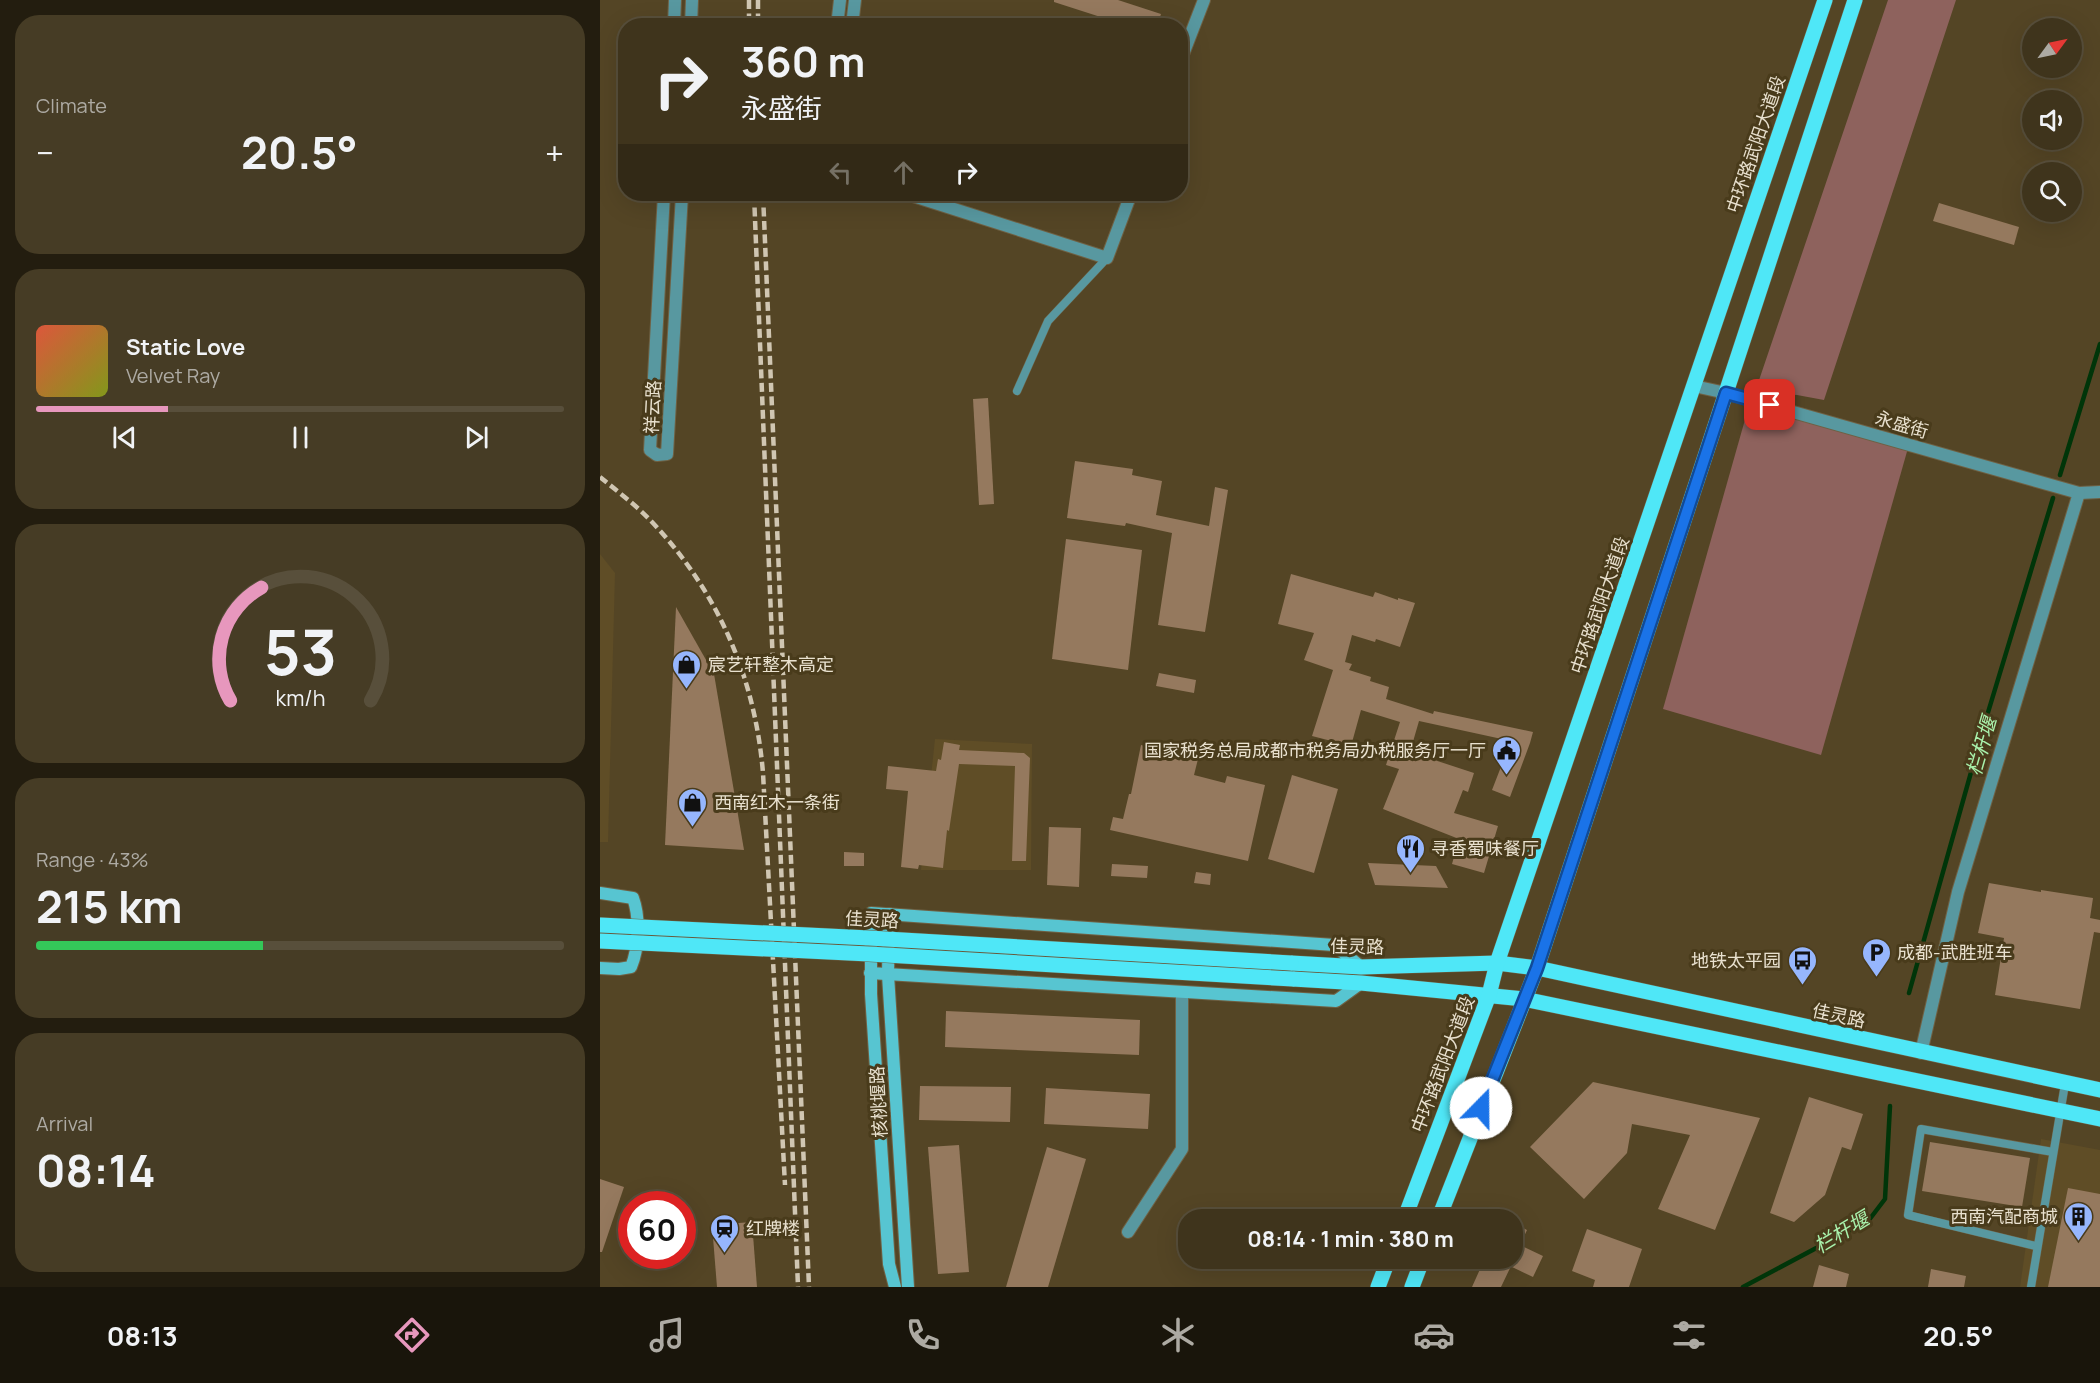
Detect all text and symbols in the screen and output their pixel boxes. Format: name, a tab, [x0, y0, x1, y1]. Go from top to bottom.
north arrow	[2022, 18, 2082, 78]
map controls	[2022, 18, 2082, 222]
text: 360 m	[741, 32, 865, 90]
icon: right	[642, 42, 720, 120]
street label: 中环路武阳大道段	[1720, 72, 1790, 216]
text: 永盛街	[741, 89, 822, 126]
button: sound	[2022, 90, 2082, 150]
text: Climate	[36, 92, 107, 119]
text: 20.5°	[241, 121, 358, 183]
text: −	[36, 130, 54, 175]
text: +	[545, 130, 564, 175]
icon: left	[824, 156, 857, 189]
icon: ahead	[887, 156, 920, 189]
icon: right	[950, 156, 983, 189]
button: search	[2022, 162, 2082, 222]
text: Static Love	[126, 332, 245, 362]
text: Velvet Ray	[126, 362, 220, 389]
street label: 祥云路	[639, 379, 665, 435]
pin	[1744, 379, 1795, 430]
icon: arrive	[1753, 388, 1786, 421]
street label: 永盛街	[1873, 405, 1931, 443]
icon: previous	[108, 421, 141, 454]
icon: pause	[284, 421, 317, 454]
icon: next	[460, 421, 493, 454]
street label: 中环路武阳大道段	[1564, 533, 1634, 677]
text: 53	[264, 608, 336, 694]
shop icon: 宸艺轩整木高定	[671, 648, 703, 690]
place label: 宸艺轩整木高定	[708, 652, 834, 676]
text: km/h	[275, 683, 325, 712]
water label: 栏杆堰	[1960, 711, 2003, 779]
public building icon: 国家税务总局成都市税务局办税服务厅一厅	[1491, 734, 1523, 776]
place label: 国家税务总局成都市税务局办税服务厅一厅	[1144, 738, 1486, 762]
shop icon: 西南红木一条街	[677, 786, 709, 828]
place label: 西南红木一条街	[714, 790, 840, 814]
restaurant icon: 寻香蜀味餐厅	[1394, 832, 1426, 874]
place label: 寻香蜀味餐厅	[1431, 836, 1539, 860]
text: Range · 43%	[36, 846, 149, 873]
text: 215 km	[36, 875, 183, 937]
street label: 佳灵路	[844, 906, 900, 932]
street label: 佳灵路	[1330, 934, 1384, 958]
parking icon: 成都-武胜班车	[1860, 936, 1892, 978]
place label: 成都-武胜班车	[1897, 940, 2013, 964]
bus stop icon: 地铁太平园	[1786, 944, 1818, 986]
place label: 地铁太平园	[1691, 948, 1781, 972]
street label: 中环路武阳大道段	[1405, 992, 1479, 1136]
street label: 佳灵路	[1810, 998, 1868, 1032]
street label: 核桃堰路	[864, 1065, 892, 1139]
position arrow	[1449, 1076, 1513, 1140]
text: Arrival	[36, 1110, 93, 1137]
text: 08:14	[36, 1139, 156, 1201]
speed limit sign: 60	[618, 1191, 696, 1269]
building icon: 西南汽配商城	[2063, 1200, 2095, 1242]
water label: 栏杆堰	[1808, 1203, 1876, 1259]
place label: 西南汽配商城	[1950, 1204, 2058, 1228]
station icon: 红牌楼	[709, 1212, 741, 1254]
place label: 红牌楼	[746, 1216, 800, 1240]
text: 08:14 · 1 min · 380 m	[1247, 1224, 1454, 1254]
icon: directions	[391, 1314, 433, 1356]
icon: music	[646, 1314, 688, 1356]
icon: phone	[902, 1314, 944, 1356]
icon: climate	[1157, 1314, 1199, 1356]
icon: car	[1413, 1314, 1455, 1356]
icon: filters	[1668, 1314, 1710, 1356]
text: 08:13	[107, 1317, 178, 1354]
text: 20.5°	[1923, 1317, 1993, 1354]

